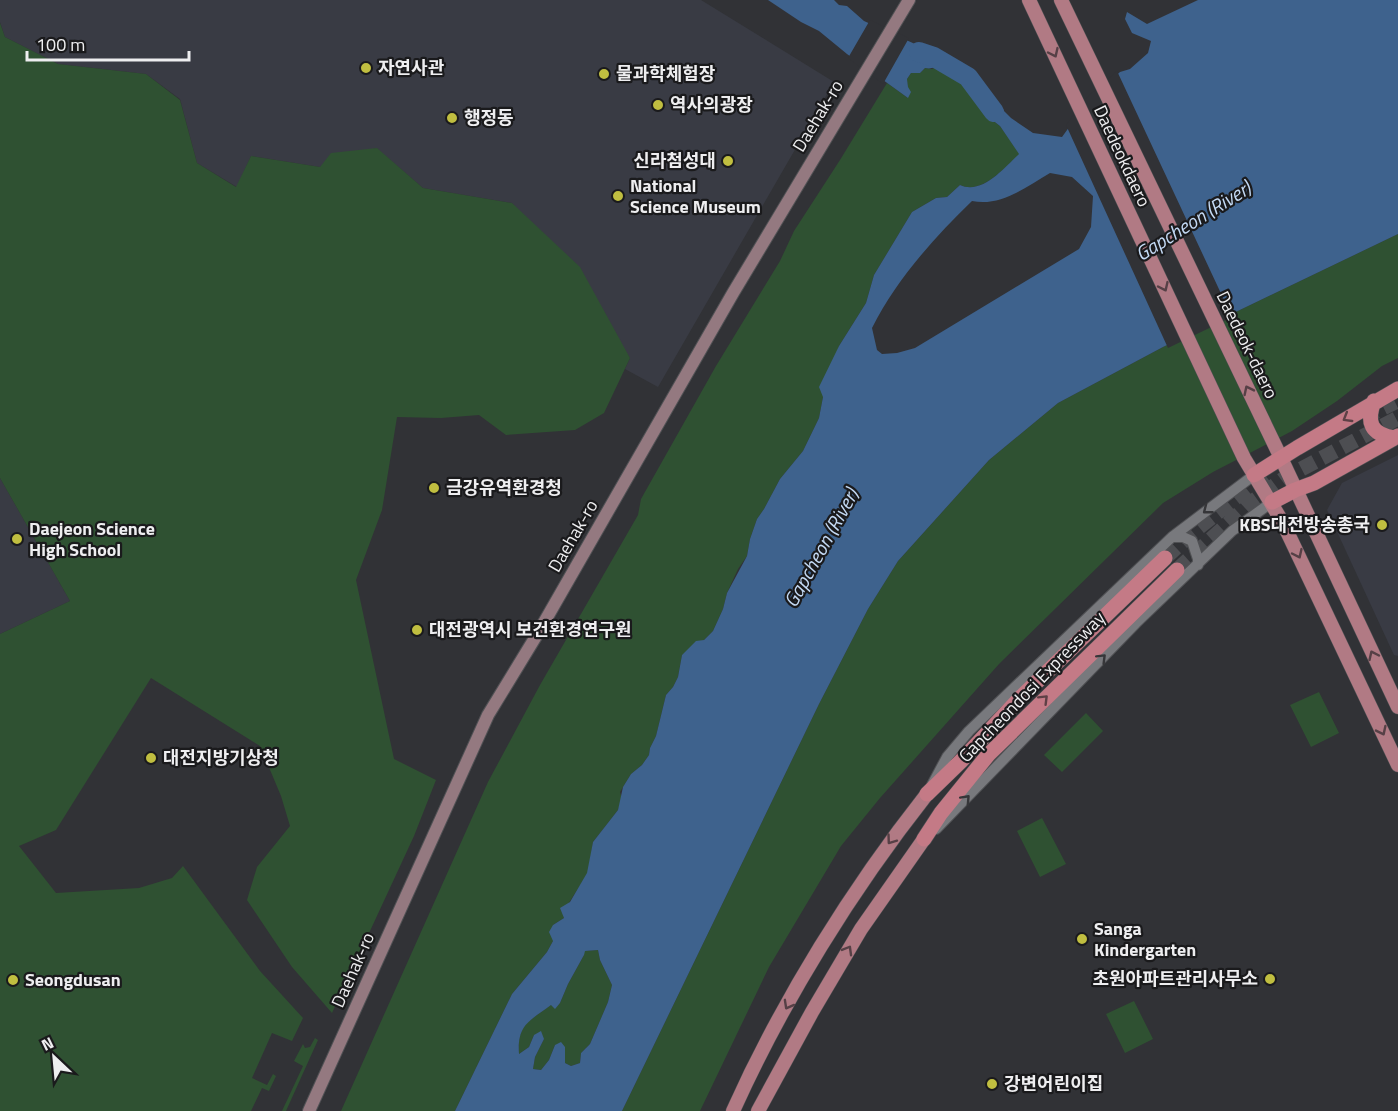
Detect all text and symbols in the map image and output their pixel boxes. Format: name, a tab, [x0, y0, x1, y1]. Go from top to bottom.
scale bar	[27, 24, 189, 62]
text: 100 m	[36, 31, 85, 58]
one-way arrow	[1047, 46, 1059, 57]
place label: 자연사관	[378, 54, 445, 81]
place label: 물과학체험장	[616, 60, 716, 87]
marker: 자연사관	[359, 61, 373, 75]
marker: 물과학체험장	[597, 67, 611, 81]
street label: Daehak-ro	[785, 75, 850, 157]
place label: 역사의광장	[670, 91, 753, 118]
marker: 역사의광장	[651, 98, 665, 112]
street label: Daedeokdaero	[1087, 100, 1158, 211]
place label: 행정동	[464, 104, 514, 131]
marker: 행정동	[445, 111, 459, 125]
place label: 신라첨성대	[633, 147, 716, 174]
marker: 신라첨성대	[721, 154, 735, 168]
place label: National Science Museum	[630, 172, 761, 220]
water label: Gapcheon (River)	[1129, 172, 1258, 269]
marker: National Science Museum	[611, 189, 625, 203]
one-way arrow	[1156, 280, 1168, 291]
street label: Daedeok-daero	[1210, 286, 1285, 403]
one-way arrow	[1244, 385, 1256, 396]
one-way arrow	[1343, 410, 1353, 422]
place label: 금강유역환경청	[446, 474, 562, 501]
marker: 금강유역환경청	[427, 481, 441, 495]
water label: Gapcheon (River)	[775, 481, 867, 613]
street label: Daehak-ro	[541, 494, 604, 577]
one-way arrow	[1203, 502, 1214, 513]
place label: KBS대전방송총국	[1239, 511, 1370, 538]
place label: Daejeon Science High School	[29, 515, 155, 563]
marker: KBS대전방송총국	[1375, 518, 1389, 532]
marker: Daejeon Science High School	[10, 532, 24, 546]
one-way arrow	[1291, 548, 1303, 559]
street label: Gapcheondosi Expressway	[952, 605, 1111, 768]
place label: 대전광역시 보건환경연구원	[429, 616, 632, 643]
marker: 대전광역시 보건환경연구원	[410, 623, 424, 637]
one-way arrow	[1368, 650, 1380, 661]
one-way arrow	[1094, 655, 1105, 666]
one-way arrow	[1036, 696, 1047, 707]
one-way arrow	[1374, 724, 1386, 735]
place label: 대전지방기상청	[163, 744, 279, 771]
marker: 대전지방기상청	[144, 751, 158, 765]
one-way arrow	[959, 795, 970, 806]
one-way arrow	[887, 834, 898, 845]
place label: Sanga Kindergarten	[1094, 915, 1196, 963]
street label: Daehak-ro	[324, 928, 381, 1012]
marker: Sanga Kindergarten	[1075, 932, 1089, 946]
one-way arrow	[841, 946, 853, 956]
place label: 초원아파트관리사무소	[1092, 965, 1258, 992]
place label: Seongdusan	[25, 966, 121, 993]
marker: 초원아파트관리사무소	[1263, 972, 1277, 986]
marker: Seongdusan	[6, 973, 20, 987]
one-way arrow	[784, 999, 795, 1009]
north arrow	[24, 1027, 84, 1087]
text: N	[37, 1030, 58, 1057]
place label: 강변어린이집	[1004, 1070, 1103, 1097]
marker: 강변어린이집	[985, 1077, 999, 1091]

